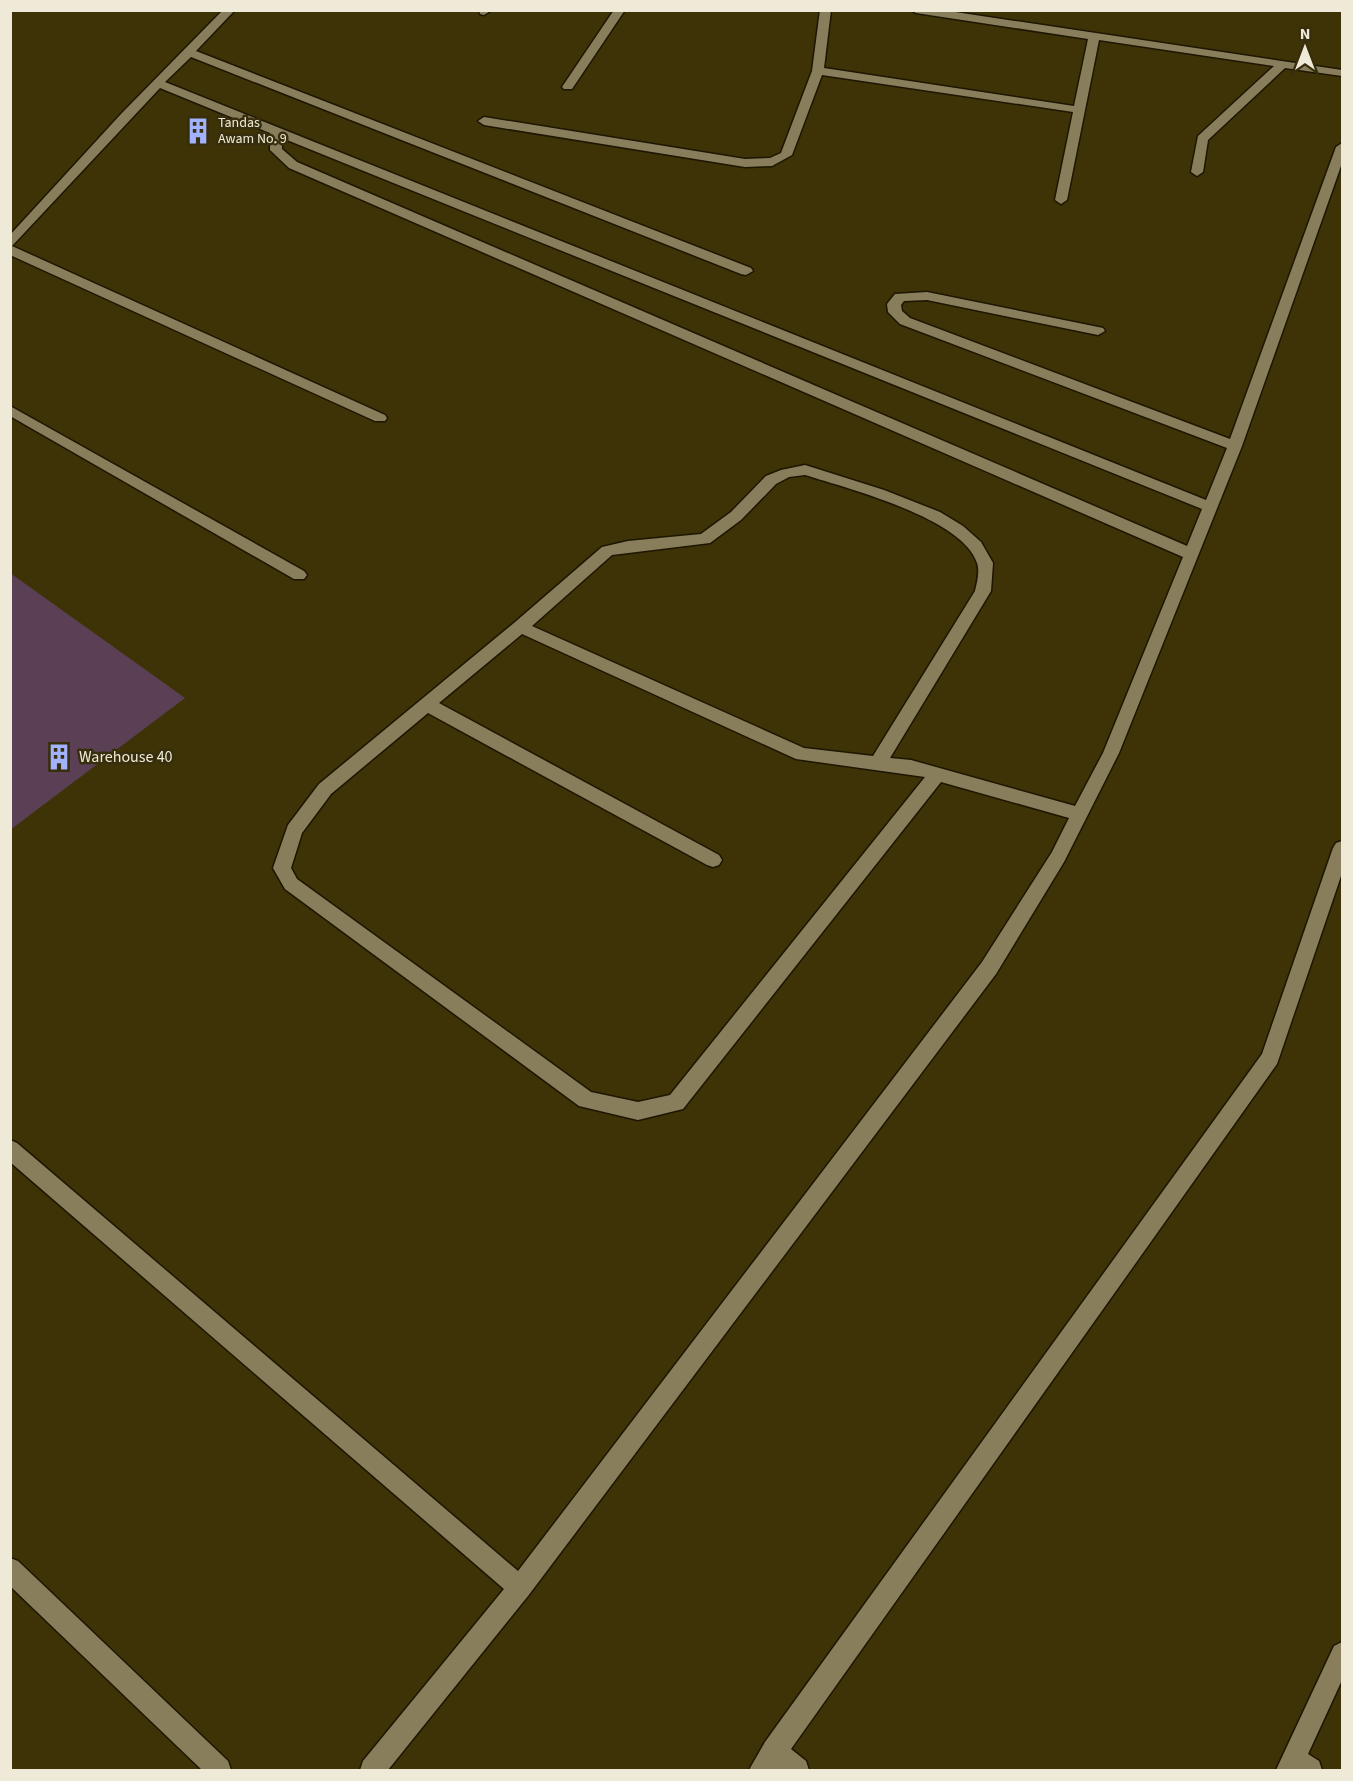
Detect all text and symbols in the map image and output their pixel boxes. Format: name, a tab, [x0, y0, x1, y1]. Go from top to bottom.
north arrow	[1275, 18, 1335, 78]
text: N	[1300, 23, 1310, 45]
place label: Tandas Awam No. 9	[218, 113, 287, 149]
building icon: Tandas Awam No. 9	[183, 116, 213, 146]
building icon: Warehouse 40	[44, 742, 74, 772]
place label: Warehouse 40	[79, 746, 173, 768]

